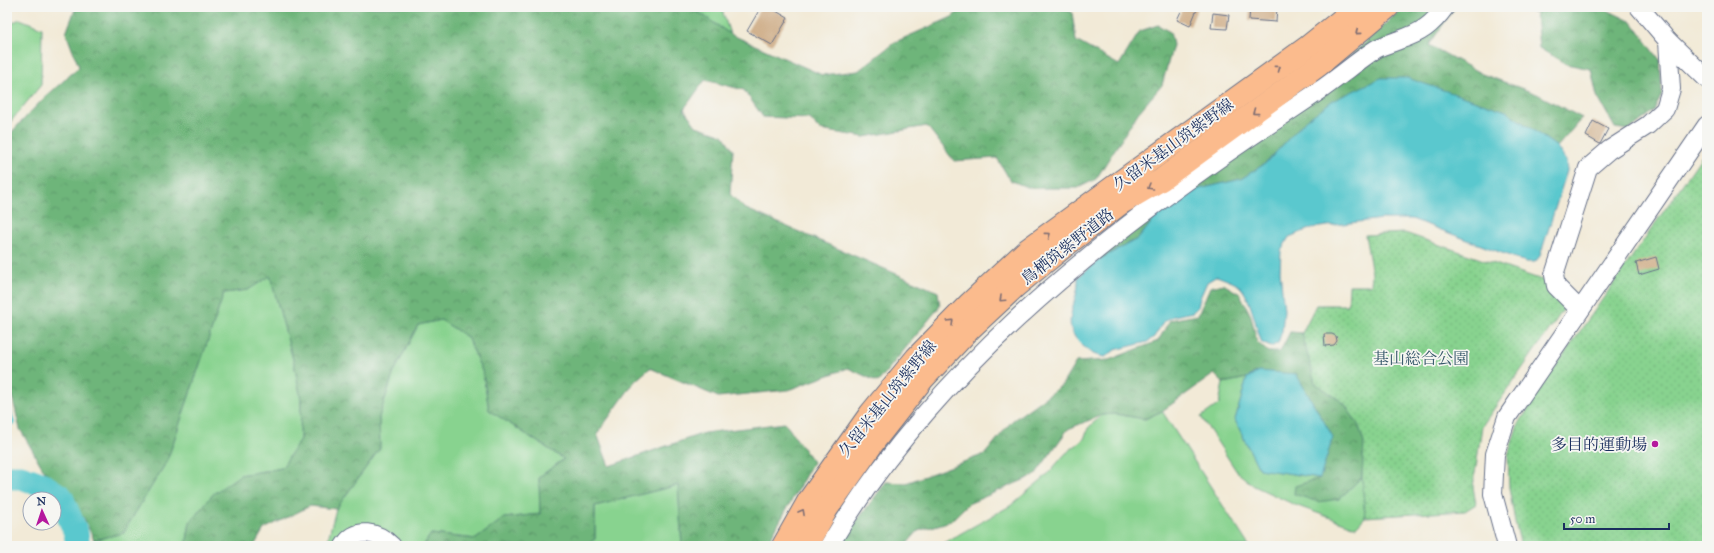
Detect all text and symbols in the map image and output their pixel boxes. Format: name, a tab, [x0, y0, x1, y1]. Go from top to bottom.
one-way arrow	[1355, 28, 1363, 35]
one-way arrow	[1273, 66, 1280, 73]
street label: 久留米基山筑紫野線	[1109, 94, 1237, 194]
one-way arrow	[1253, 107, 1260, 114]
one-way arrow	[1146, 183, 1154, 190]
street label: 鳥栖筑紫野道路	[1017, 204, 1117, 288]
one-way arrow	[1043, 233, 1050, 240]
one-way arrow	[999, 295, 1007, 302]
one-way arrow	[946, 319, 954, 327]
street label: 久留米基山筑紫野線	[835, 336, 940, 460]
park label: 基山総合公園	[1373, 349, 1469, 368]
place label: 多目的運動場	[1551, 435, 1647, 454]
marker: 多目的運動場	[1650, 439, 1660, 449]
north arrow	[22, 491, 62, 531]
text: N	[36, 495, 47, 508]
scale bar	[1564, 505, 1669, 531]
one-way arrow	[798, 509, 805, 516]
text: 50 m	[1570, 512, 1595, 526]

